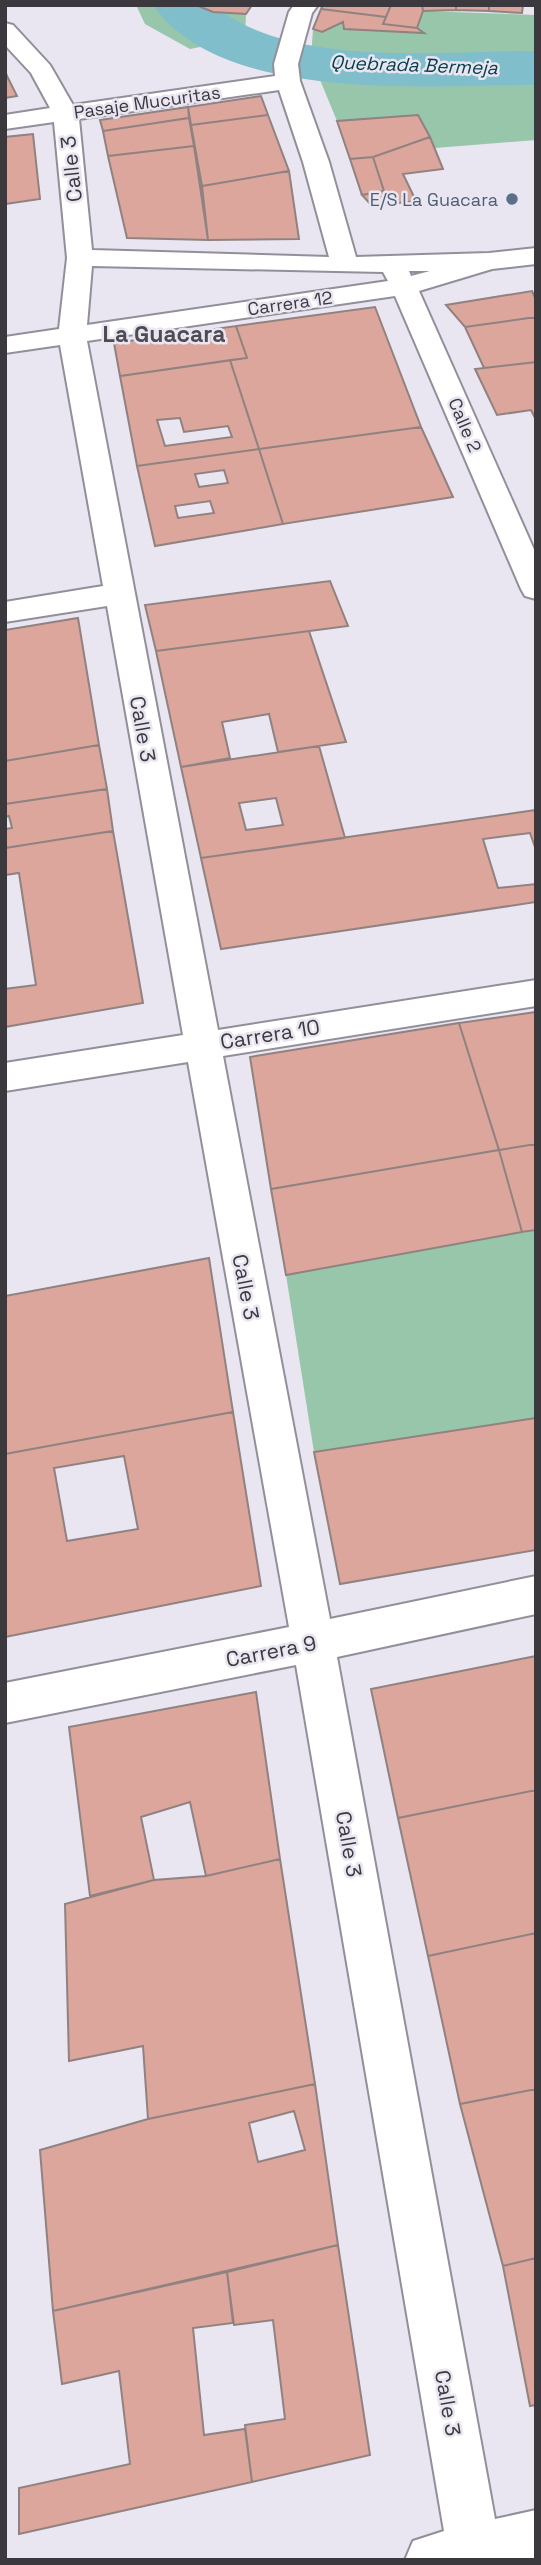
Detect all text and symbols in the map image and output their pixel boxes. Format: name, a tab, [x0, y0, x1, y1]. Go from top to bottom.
water label: Quebrada Bermeja	[330, 50, 498, 80]
street label: Pasaje Mucuritas	[72, 80, 222, 124]
street label: Calle 3	[54, 135, 88, 203]
place label: E/S La Guacara	[370, 188, 498, 211]
marker: E/S La Guacara	[504, 191, 520, 207]
street label: Carrera 12	[246, 286, 334, 320]
district label: La Guacara	[103, 319, 225, 349]
street label: Calle 2	[443, 394, 487, 456]
street label: Calle 3	[124, 694, 162, 764]
street label: Carrera 10	[218, 1013, 322, 1055]
street label: Calle 3	[226, 1252, 266, 1322]
street label: Carrera 9	[224, 1629, 318, 1673]
street label: Calle 3	[330, 1809, 368, 1879]
street label: Calle 3	[429, 2368, 467, 2438]

